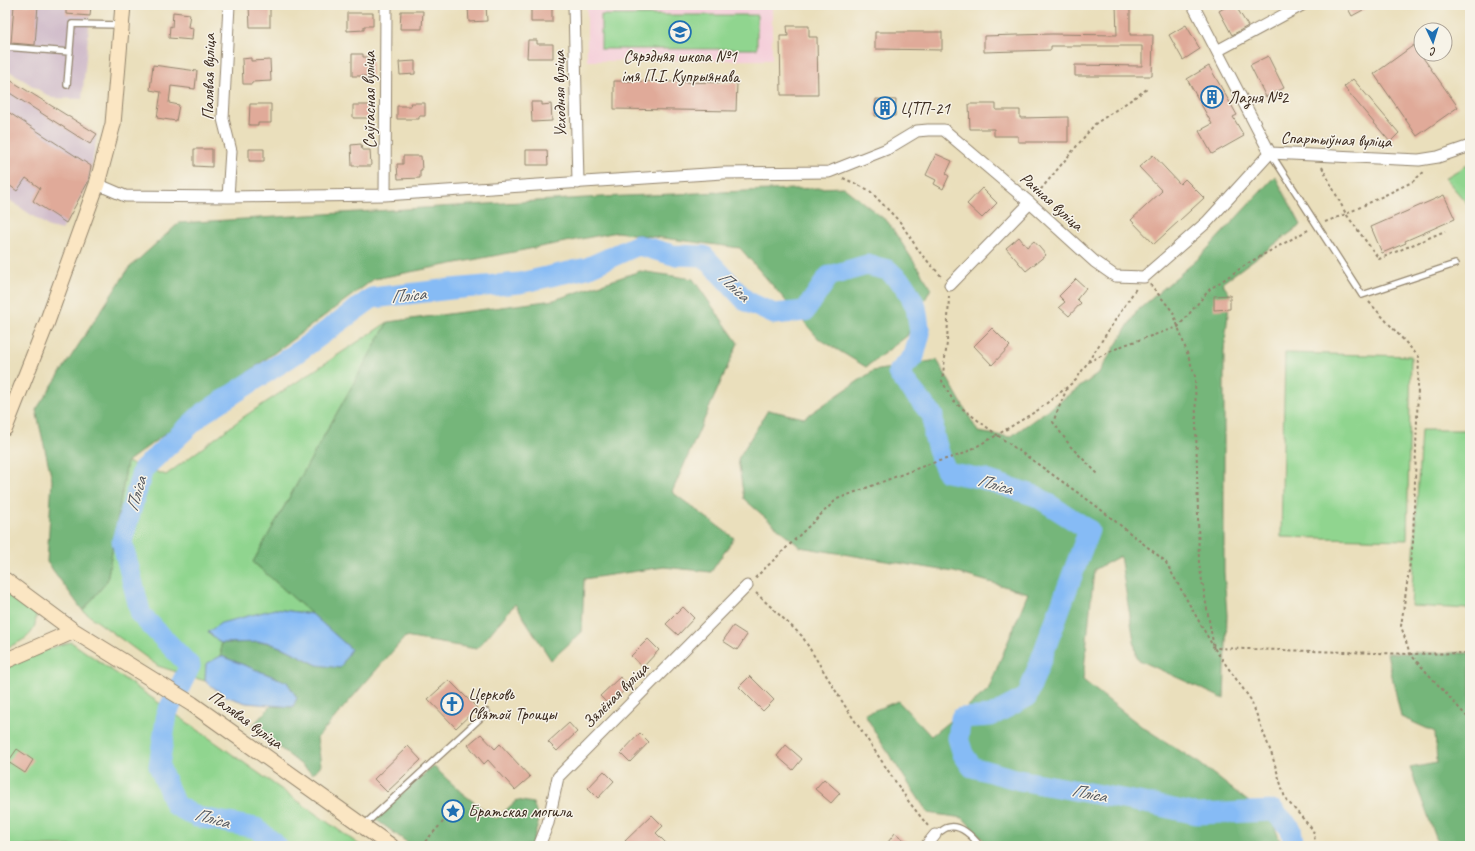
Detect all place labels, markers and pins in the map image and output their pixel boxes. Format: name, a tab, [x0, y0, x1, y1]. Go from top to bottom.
school or university icon: Сярэдняя школа №1 імя П.І. Купрыянава	[667, 19, 693, 45]
place label: Сярэдняя школа №1 імя П.І. Купрыянава	[621, 46, 741, 87]
building icon: Лазня №2	[1199, 84, 1225, 110]
place label: Лазня №2	[1228, 87, 1290, 109]
building icon: ЦТП-21	[872, 95, 898, 121]
place label: ЦТП-21	[900, 98, 951, 119]
place label: Церковь Святой Троицы	[468, 684, 558, 725]
church icon: Церковь Святой Троицы	[439, 691, 465, 717]
place icon: Братская могила	[440, 798, 466, 824]
place label: Братская могила	[468, 801, 574, 822]

